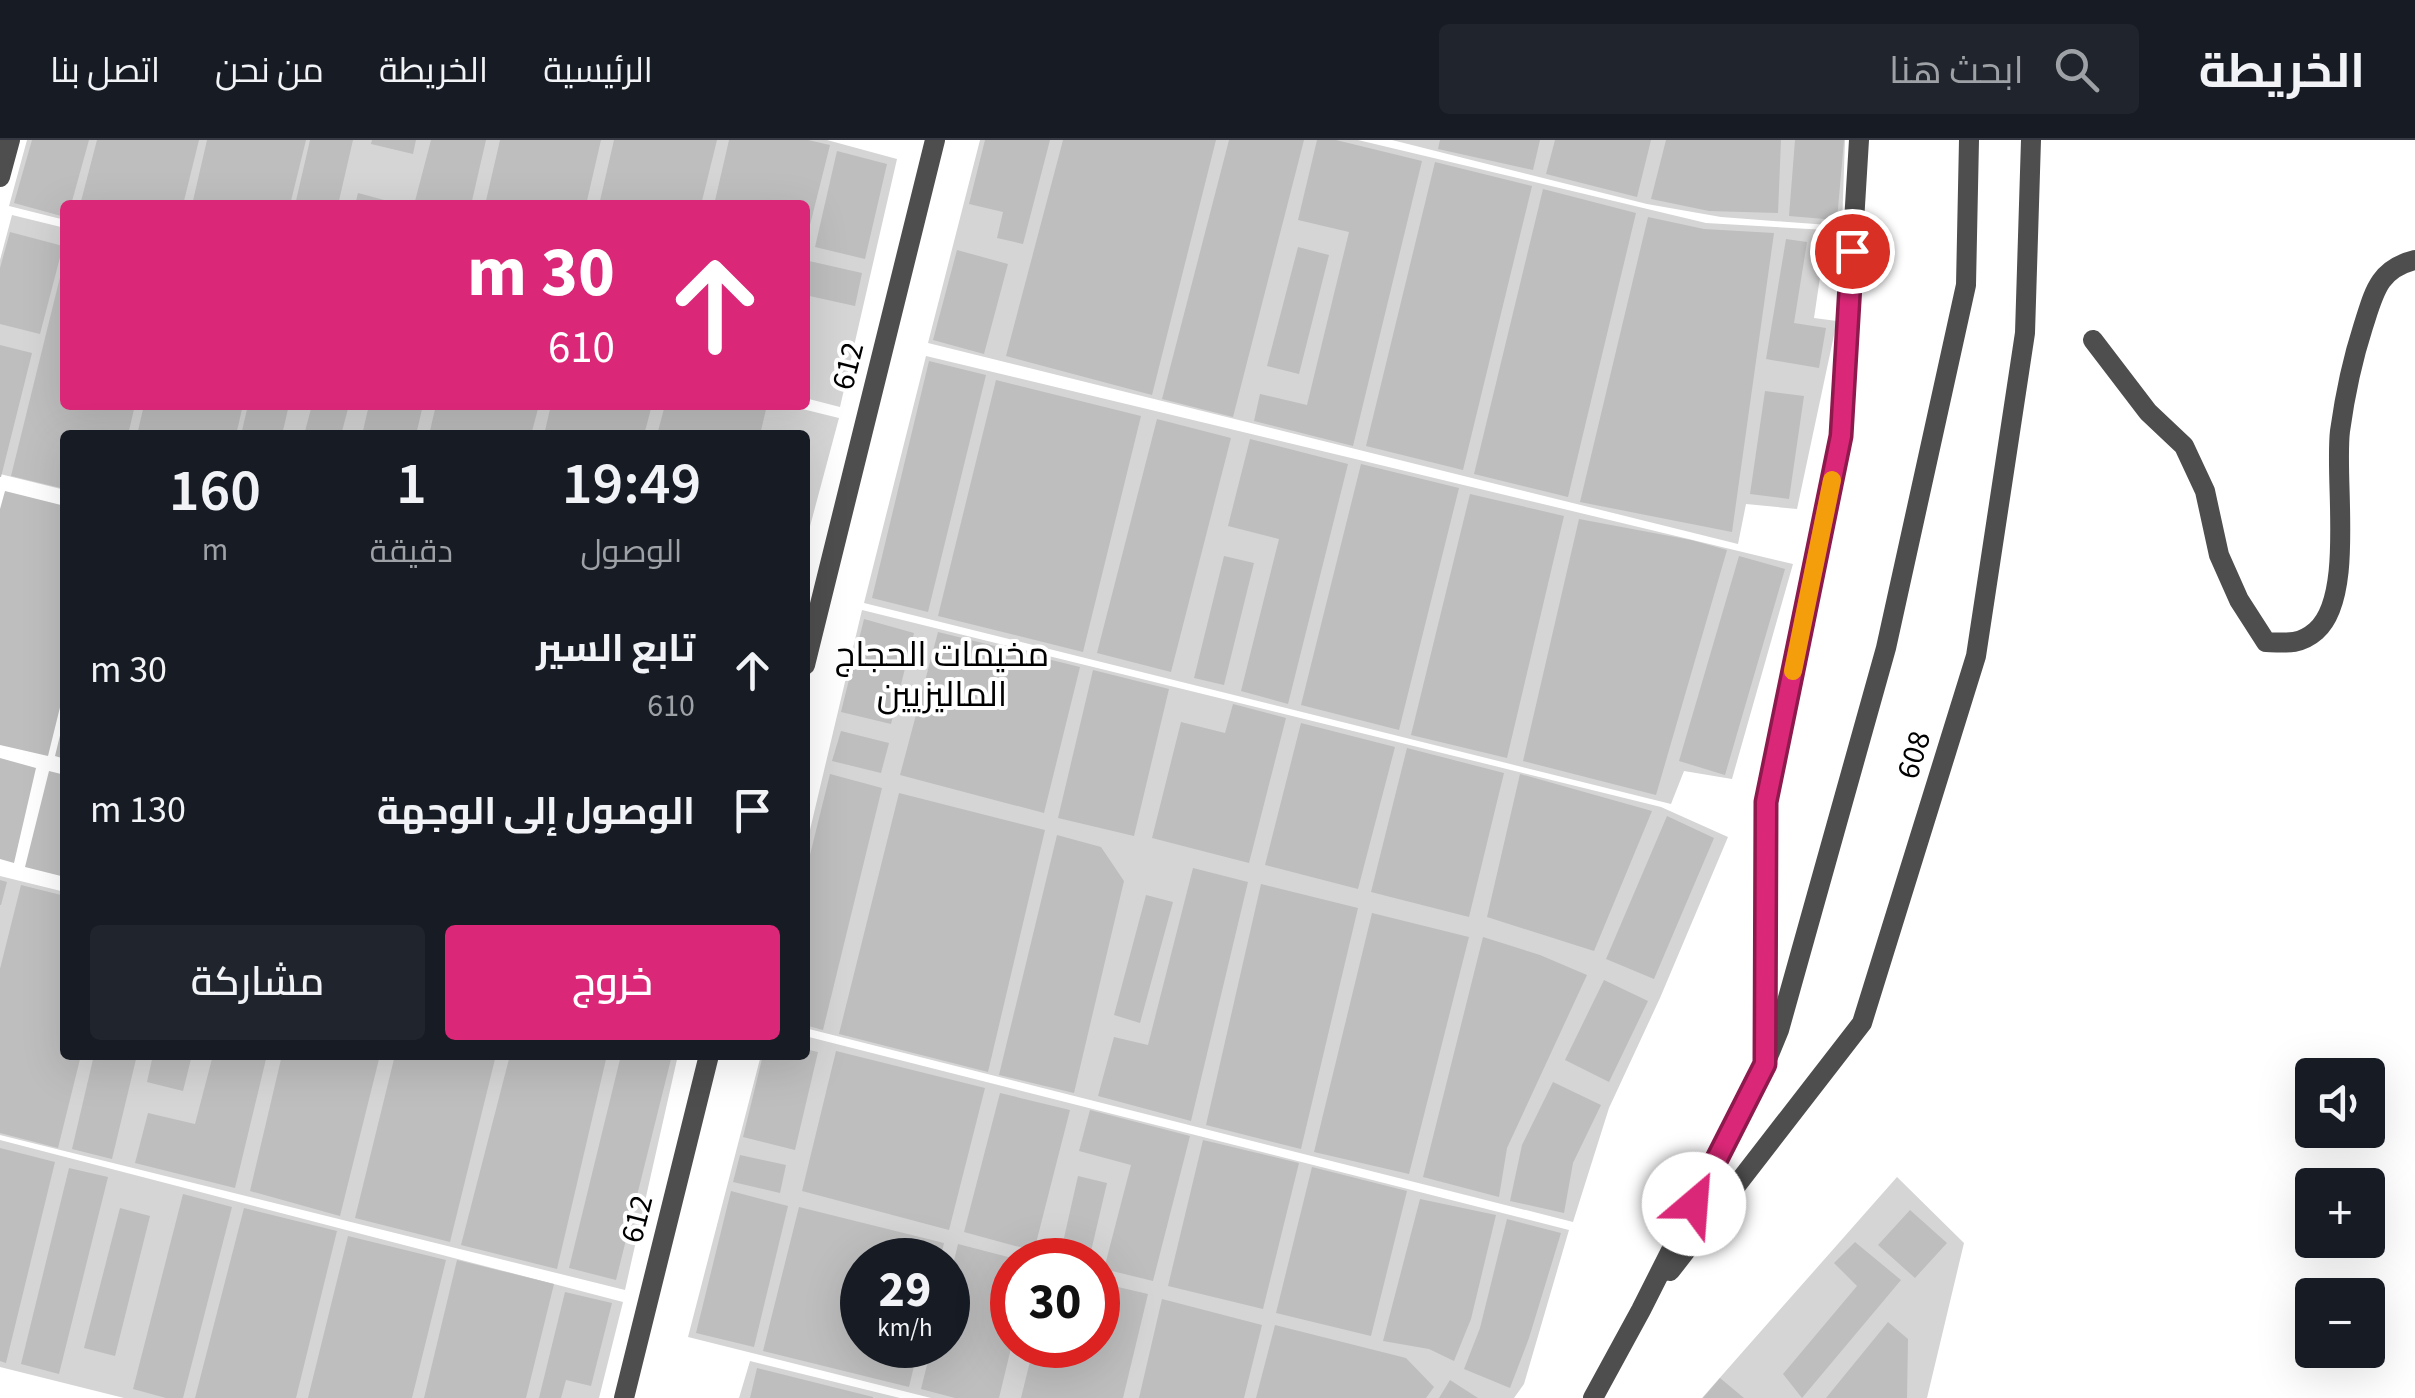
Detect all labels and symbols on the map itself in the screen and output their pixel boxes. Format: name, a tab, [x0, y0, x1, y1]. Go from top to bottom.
pin	[1810, 209, 1895, 294]
street label: 612	[820, 337, 876, 395]
district label: مخيمات الحجاج الماليزيين	[835, 630, 1049, 720]
street label: 608	[1885, 725, 1943, 785]
position arrow	[1642, 1152, 1746, 1256]
street label: 612	[609, 1190, 665, 1248]
speed limit sign: 30	[990, 1238, 1120, 1368]

